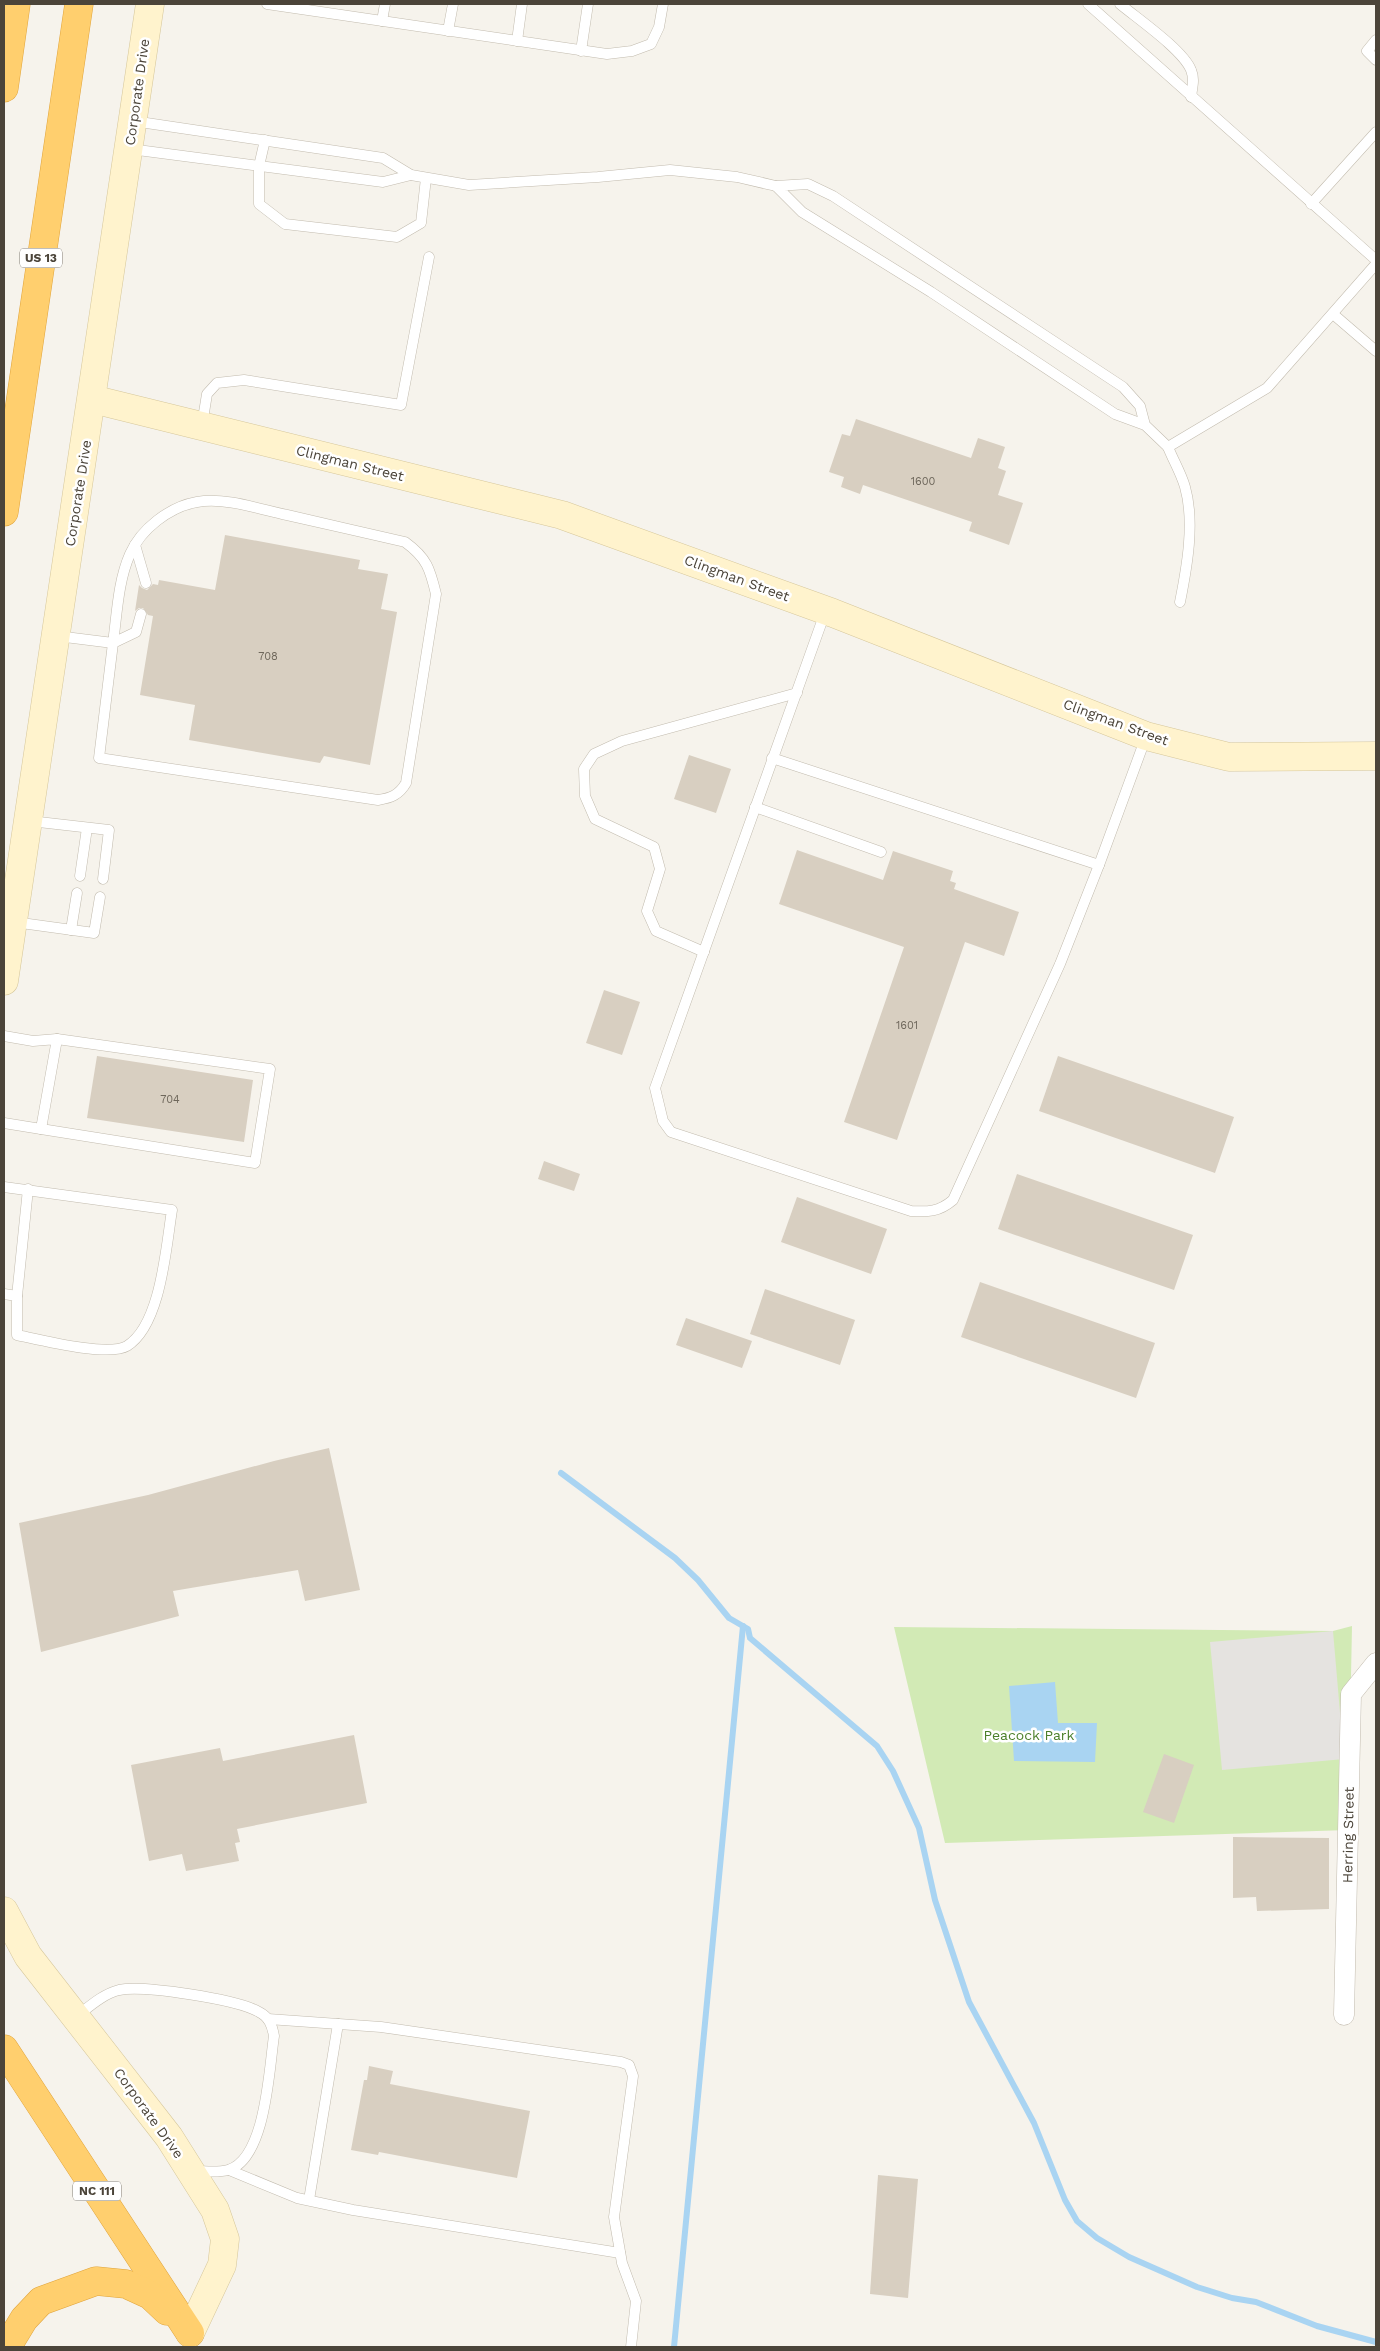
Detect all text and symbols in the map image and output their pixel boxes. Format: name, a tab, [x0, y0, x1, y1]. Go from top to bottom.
street label: Corporate Drive	[122, 38, 152, 146]
road number: US 13	[20, 248, 62, 268]
street label: Corporate Drive	[62, 439, 94, 547]
street label: Clingman Street	[294, 442, 406, 484]
house number: 1600	[911, 475, 935, 488]
street label: Clingman Street	[682, 552, 792, 604]
house number: 708	[258, 650, 278, 663]
street label: Clingman Street	[1061, 696, 1171, 748]
house number: 1601	[896, 1019, 918, 1032]
house number: 704	[160, 1093, 180, 1106]
park label: Peacock Park	[983, 1727, 1075, 1743]
street label: Herring Street	[1339, 1787, 1357, 1883]
street label: Corporate Drive	[111, 2065, 187, 2161]
road number: NC 111	[73, 2182, 121, 2200]

